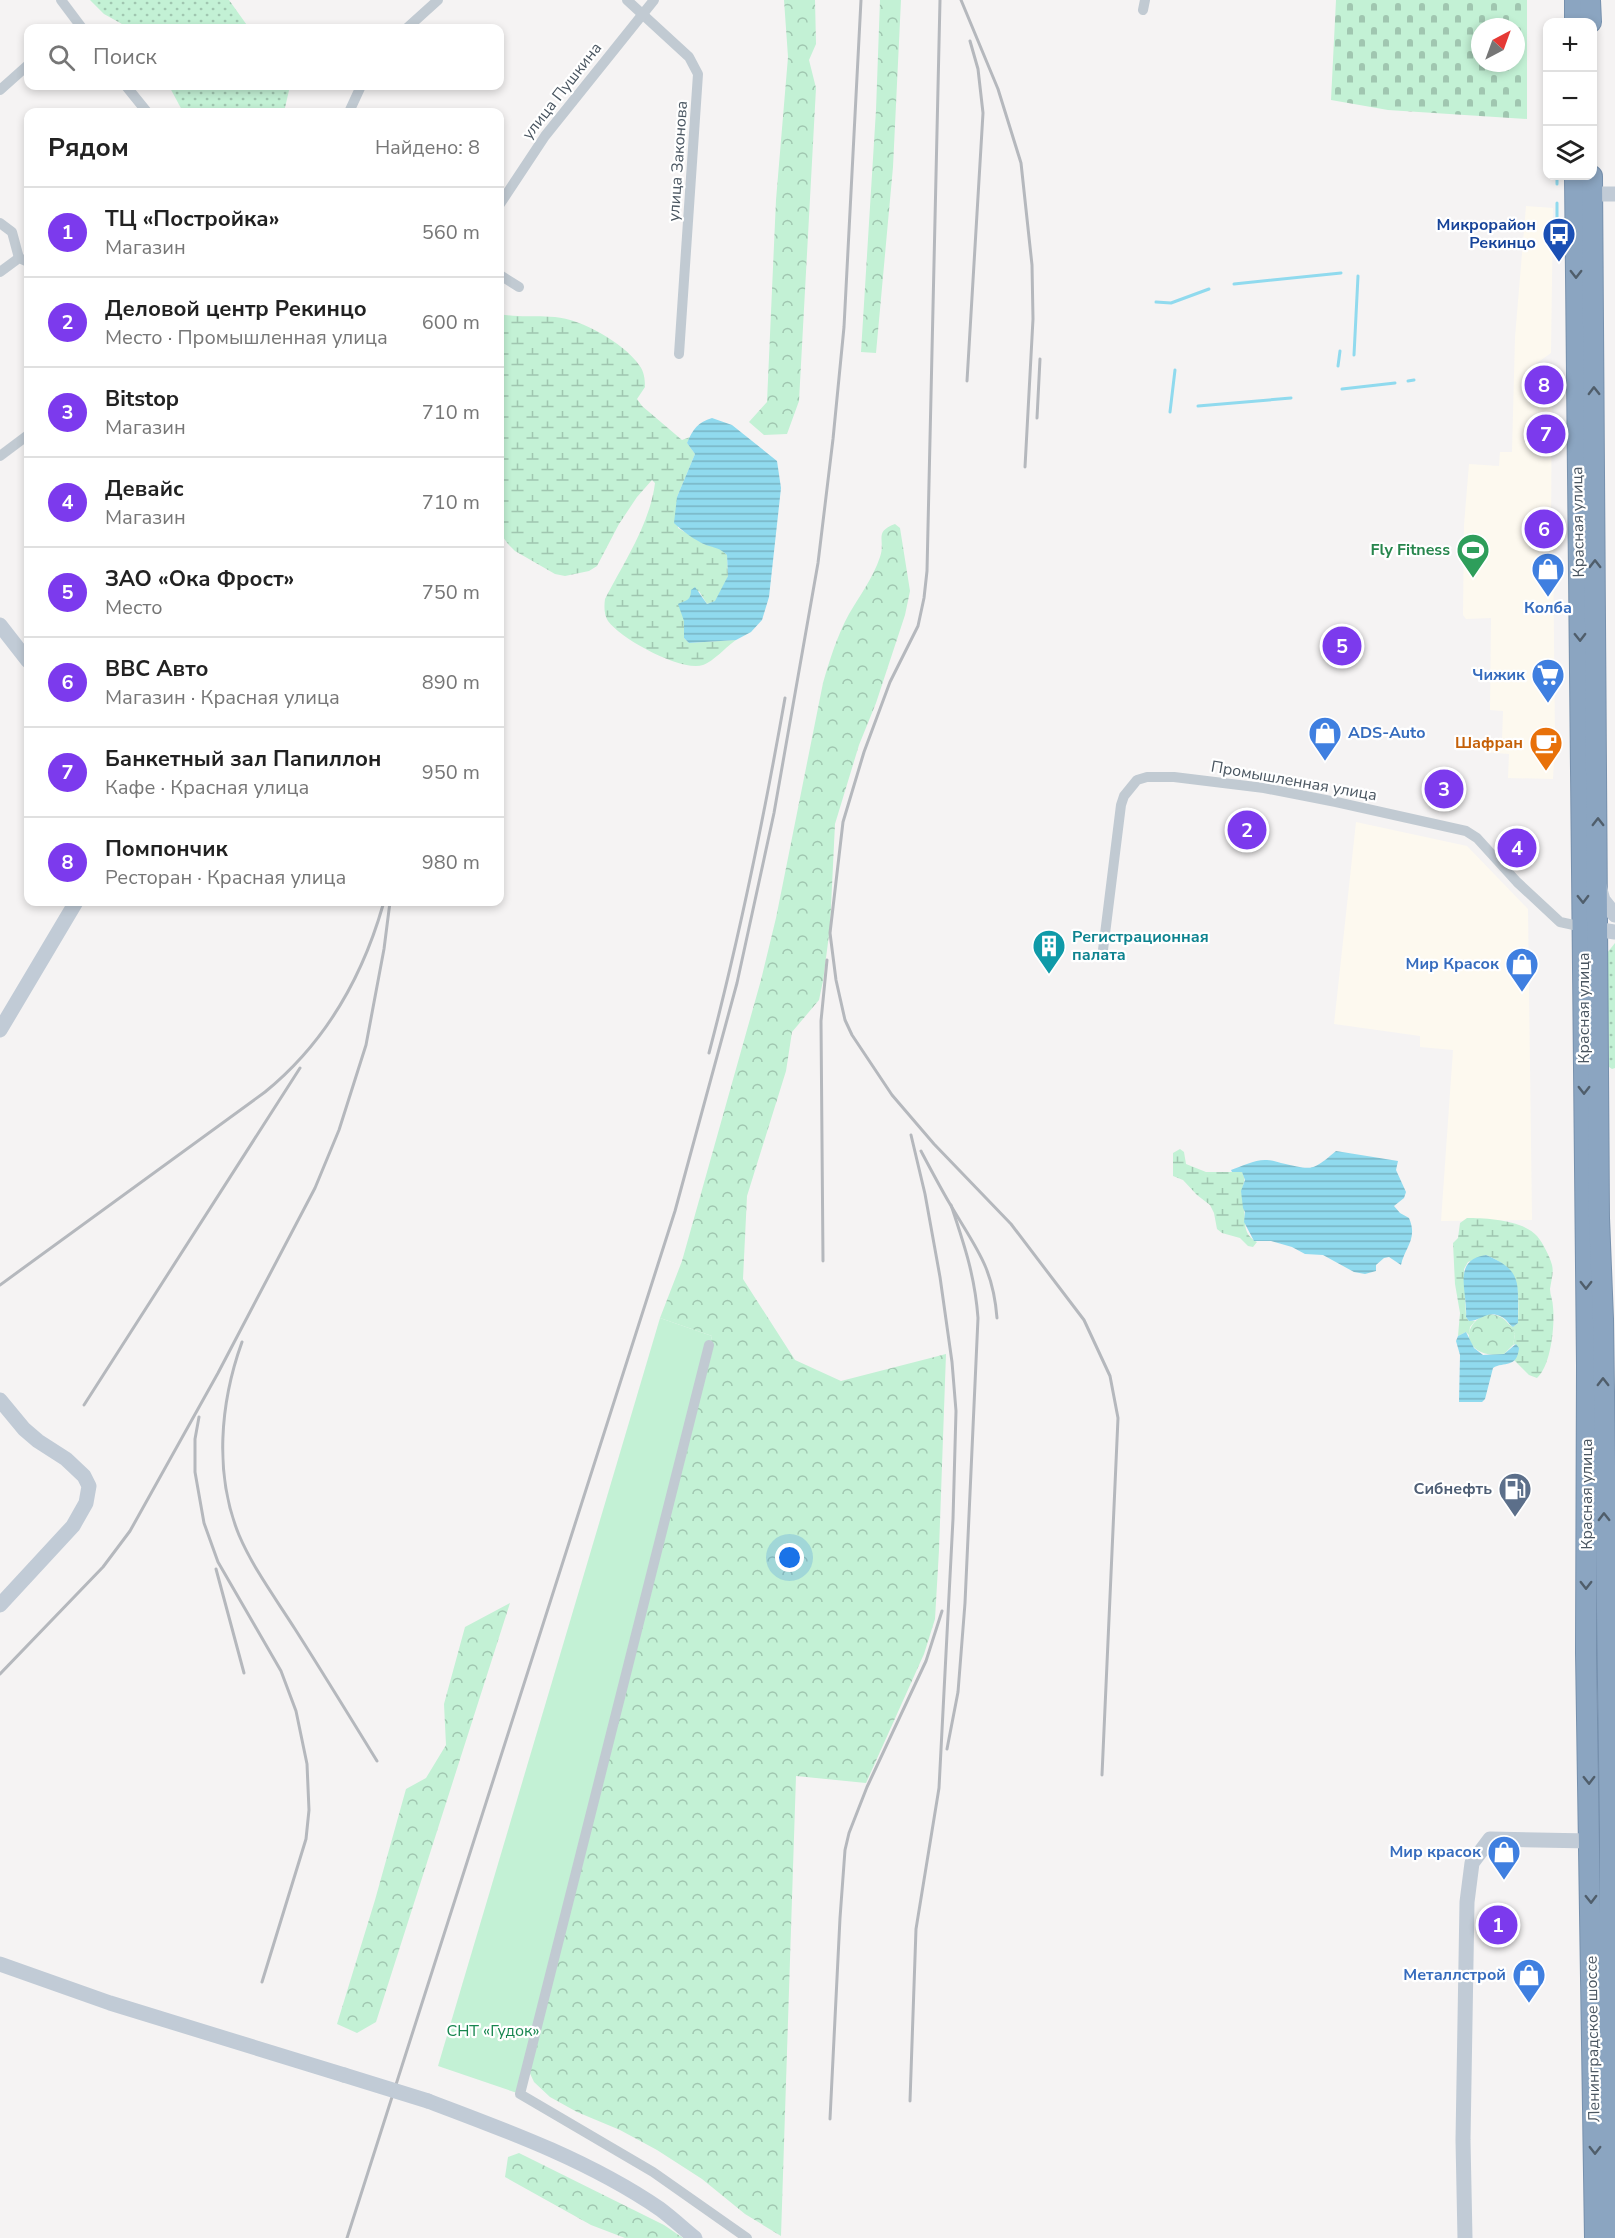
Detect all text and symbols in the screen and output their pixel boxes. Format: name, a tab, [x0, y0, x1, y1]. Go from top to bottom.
north arrow	[1471, 18, 1525, 72]
map controls	[1543, 18, 1597, 180]
button: +	[1543, 18, 1597, 72]
search box	[24, 24, 504, 90]
street label: улица Пушкина	[517, 38, 607, 144]
icon: search	[45, 41, 78, 74]
text: Поиск	[93, 42, 157, 72]
button: −	[1543, 72, 1597, 126]
street label: улица Законова	[663, 100, 693, 222]
button: layers	[1543, 126, 1597, 180]
text: Рядом	[48, 130, 129, 165]
text: Найдено: 8	[375, 134, 480, 161]
text: ТЦ «Постройка»	[105, 204, 280, 234]
place label: Микрорайон Рекинцо	[1437, 214, 1536, 254]
bus stop icon: Микрорайон Рекинцо	[1541, 216, 1577, 263]
text: 1	[62, 219, 74, 246]
text: 560 m	[422, 219, 480, 246]
text: Магазин	[105, 234, 186, 261]
one-way arrow	[1570, 270, 1582, 279]
text: Деловой центр Рекинцо	[105, 294, 367, 324]
text: 2	[62, 309, 74, 336]
text: 600 m	[422, 309, 480, 336]
text: Место · Промышленная улица	[105, 324, 388, 351]
pin: 8	[1524, 362, 1564, 408]
text: Bitstop	[105, 384, 179, 414]
one-way arrow	[1588, 386, 1600, 395]
text: 3	[62, 399, 74, 426]
text: 710 m	[422, 399, 480, 426]
pin: 7	[1526, 412, 1566, 456]
text: Магазин	[105, 414, 186, 441]
street label: Красная улица	[1566, 466, 1590, 578]
text: Девайс	[105, 474, 184, 504]
text: 4	[62, 489, 74, 516]
text: 710 m	[422, 489, 480, 516]
text: Магазин	[105, 504, 186, 531]
pin: 6	[1524, 506, 1564, 552]
sports icon: Fly Fitness	[1455, 532, 1491, 579]
place label: Fly Fitness	[1371, 539, 1450, 561]
shop icon: Колба	[1530, 551, 1566, 598]
one-way arrow	[1589, 559, 1602, 568]
text: ЗАО «Ока Фрост»	[105, 564, 294, 594]
text: 5	[62, 579, 74, 606]
text: 750 m	[422, 579, 480, 606]
text: Место	[105, 594, 163, 621]
place label: Колба	[1524, 597, 1572, 619]
pin: 5	[1322, 624, 1362, 668]
one-way arrow	[1573, 633, 1586, 642]
text: ВВС Авто	[105, 654, 209, 684]
supermarket icon: Чижик	[1530, 657, 1566, 704]
place label: Чижик	[1472, 664, 1526, 686]
text: 6	[62, 669, 74, 696]
text: 890 m	[422, 669, 480, 696]
text: Магазин · Красная улица	[105, 684, 340, 711]
shop icon: ADS-Auto	[1307, 715, 1343, 762]
place label: ADS-Auto	[1348, 722, 1425, 744]
cafe icon: Шафран	[1528, 725, 1564, 772]
place label: Шафран	[1455, 732, 1523, 754]
text: Банкетный зал Папиллон	[105, 744, 381, 774]
street label: Промышленная улица	[1209, 756, 1379, 806]
text: 7	[62, 759, 74, 786]
text: 950 m	[422, 759, 480, 786]
pin: 3	[1424, 766, 1464, 812]
text: Кафе · Красная улица	[105, 774, 309, 801]
pin: 2	[1228, 808, 1266, 852]
one-way arrow	[1591, 817, 1604, 826]
pin: 4	[1498, 826, 1537, 870]
text: Помпончик	[105, 834, 228, 864]
text: 8	[62, 849, 74, 876]
text: 980 m	[422, 849, 480, 876]
text: Ресторан · Красная улица	[105, 864, 346, 891]
one-way arrow	[1576, 894, 1589, 903]
place label: Регистрационная палата	[1072, 926, 1209, 966]
building icon: Регистрационная палата	[1031, 928, 1067, 975]
shop icon: Мир Красок	[1504, 946, 1540, 993]
street label: Красная улица	[1573, 952, 1595, 1064]
place label: Мир Красок	[1406, 953, 1500, 975]
one-way arrow	[1578, 1086, 1590, 1095]
one-way arrow	[1580, 1281, 1592, 1290]
one-way arrow	[1597, 1378, 1610, 1387]
street label: Красная улица	[1576, 1438, 1598, 1550]
fuel station icon: Сибнефть	[1497, 1471, 1533, 1518]
place label: Сибнефть	[1414, 1478, 1492, 1500]
one-way arrow	[1598, 1512, 1610, 1521]
your location	[775, 1543, 804, 1572]
one-way arrow	[1580, 1581, 1592, 1590]
one-way arrow	[1583, 1776, 1595, 1785]
shop icon: Мир красок	[1486, 1834, 1522, 1881]
place label: Мир красок	[1389, 1841, 1482, 1863]
one-way arrow	[1585, 1894, 1597, 1903]
pin: 1	[1478, 1902, 1518, 1948]
street label: Ленинградское шоссе	[1581, 1955, 1605, 2123]
shop icon: Металлстрой	[1511, 1957, 1547, 2004]
place label: Металлстрой	[1403, 1964, 1506, 1986]
park label: СНТ «Гудок»	[446, 2020, 540, 2042]
one-way arrow	[1589, 2145, 1601, 2154]

